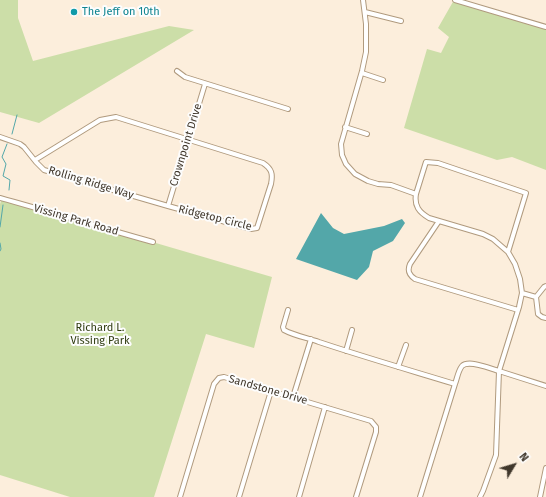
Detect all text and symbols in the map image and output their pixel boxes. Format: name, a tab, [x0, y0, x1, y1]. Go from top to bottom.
place label: The Jeff on 10th	[82, 5, 160, 19]
marker: The Jeff on 10th	[69, 7, 79, 17]
street label: Crownpoint Drive	[167, 102, 205, 188]
street label: Rolling Ridge Way	[47, 164, 135, 202]
street label: Vissing Park Road	[32, 202, 120, 238]
street label: Ridgetop Circle	[177, 203, 253, 233]
park label: Richard L. Vissing Park	[70, 321, 130, 347]
street label: Sandstone Drive	[227, 372, 309, 408]
north arrow	[494, 445, 534, 485]
text: N	[516, 450, 531, 464]

